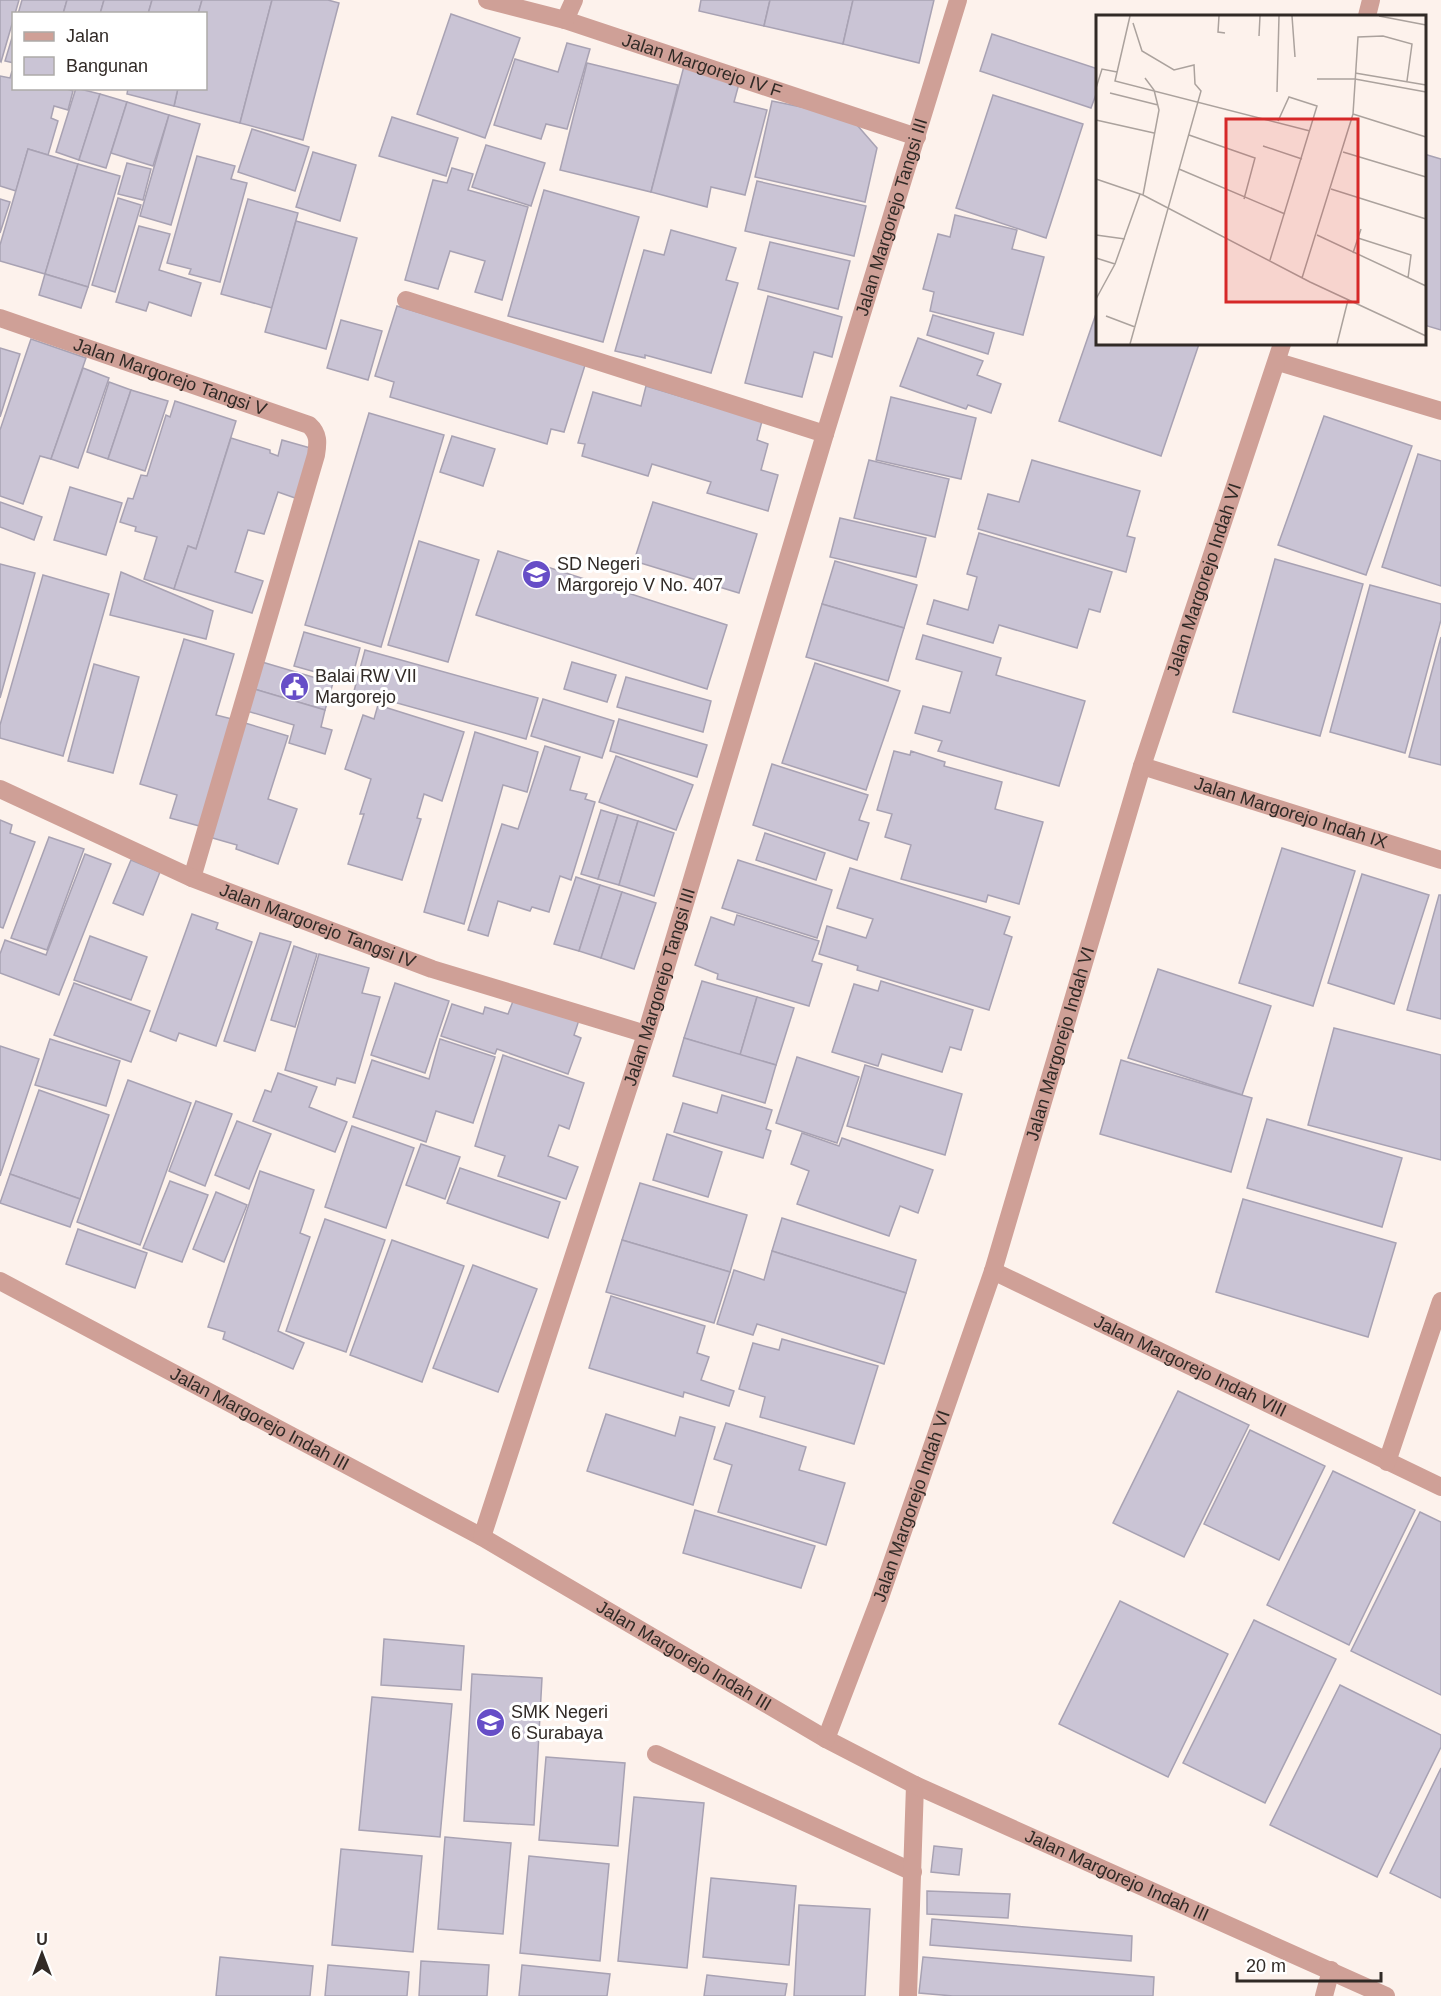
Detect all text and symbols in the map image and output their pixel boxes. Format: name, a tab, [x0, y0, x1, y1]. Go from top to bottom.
legend	[12, 12, 207, 90]
inset map	[1096, 15, 1426, 345]
text: Jalan	[66, 26, 109, 46]
street label: Jalan Margorejo IV F	[620, 30, 785, 101]
text: Bangunan	[66, 56, 148, 76]
street label: Jalan Margorejo Tangsi III	[852, 116, 931, 319]
street label: Jalan Margorejo Tangsi V	[71, 334, 269, 420]
street label: Jalan Margorejo Indah VI	[1163, 481, 1245, 678]
place label: SD Negeri Margorejo V No. 407	[557, 554, 723, 595]
school or university icon: SD Negeri Margorejo V No. 407	[520, 558, 552, 590]
place label: Balai RW VII Margorejo	[315, 666, 417, 707]
public building icon: Balai RW VII Margorejo	[278, 670, 310, 702]
street label: Jalan Margorejo Indah IX	[1192, 773, 1390, 853]
street label: Jalan Margorejo Tangsi IV	[217, 879, 418, 972]
street label: Jalan Margorejo Tangsi III	[620, 886, 699, 1088]
street label: Jalan Margorejo Indah VI	[1022, 944, 1098, 1143]
street label: Jalan Margorejo Indah VIII	[1091, 1311, 1290, 1421]
street label: Jalan Margorejo Indah III	[167, 1363, 352, 1474]
street label: Jalan Margorejo Indah VI	[869, 1408, 954, 1605]
street label: Jalan Margorejo Indah III	[593, 1597, 775, 1715]
place label: SMK Negeri 6 Surabaya	[511, 1702, 608, 1743]
school or university icon: SMK Negeri 6 Surabaya	[474, 1706, 506, 1738]
street label: Jalan Margorejo Indah III	[1022, 1826, 1212, 1925]
north arrow	[12, 1924, 72, 1984]
text: U	[36, 1931, 48, 1948]
scale bar	[1237, 1945, 1381, 1983]
text: 20 m	[1246, 1956, 1286, 1976]

